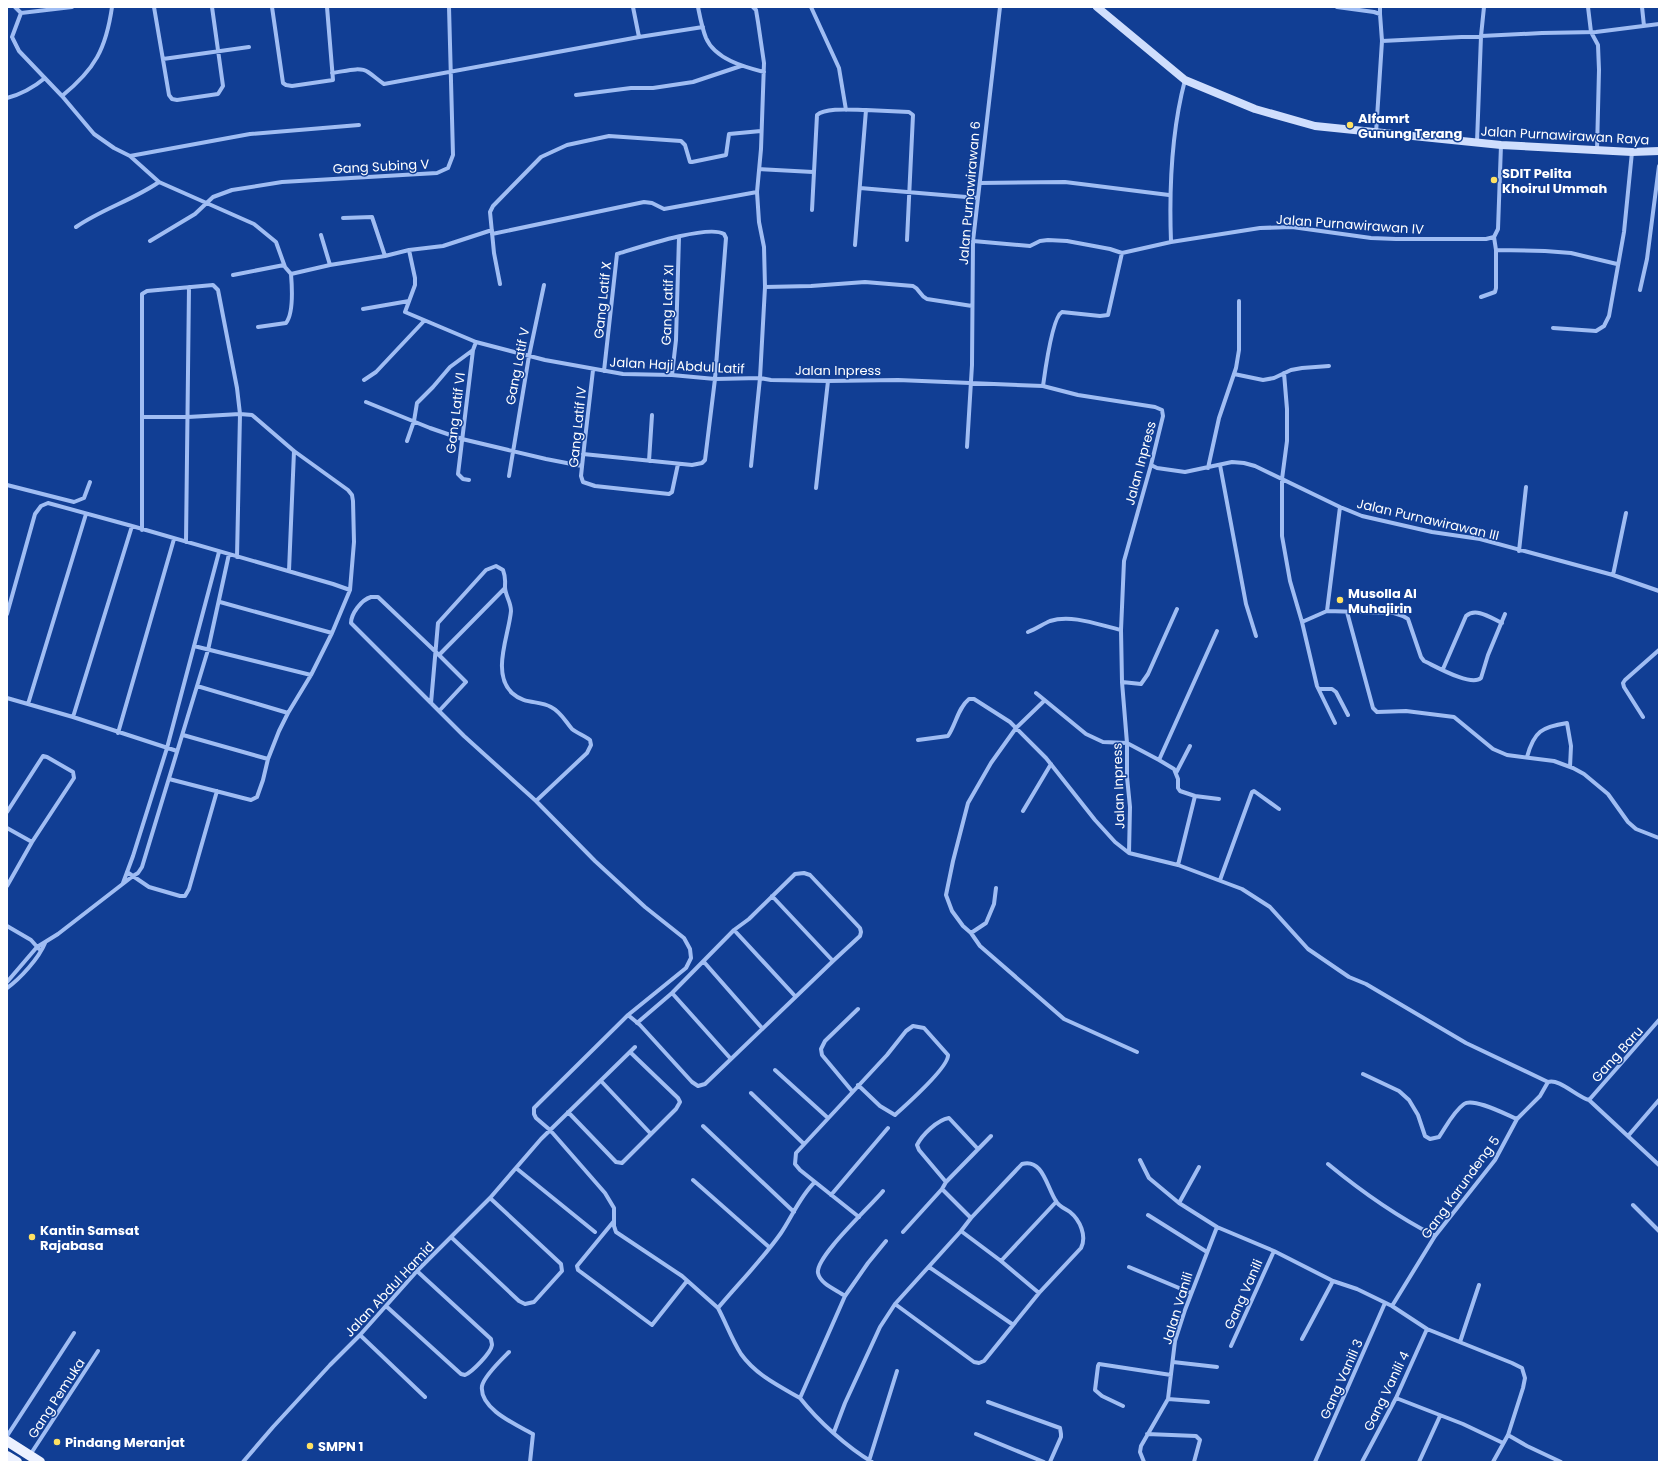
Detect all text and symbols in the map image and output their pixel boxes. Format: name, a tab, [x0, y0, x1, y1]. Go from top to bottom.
place label: Alfamrt Gunung Terang	[1358, 109, 1462, 143]
street label: Jalan Purnawirawan 6	[954, 120, 985, 266]
marker: Alfamrt Gunung Terang	[1345, 120, 1355, 130]
street label: Jalan Purnawirawan Raya	[1480, 122, 1650, 149]
street label: Gang Subing V	[332, 154, 430, 179]
place label: SDIT Pelita Khoirul Ummah	[1502, 164, 1607, 198]
marker: SDIT Pelita Khoirul Ummah	[1489, 175, 1499, 185]
street label: Jalan Purnawirawan IV	[1275, 210, 1425, 239]
street label: Gang Latif X	[589, 260, 616, 340]
street label: Gang Latif XI	[657, 264, 678, 346]
street label: Gang Latif V	[501, 326, 534, 406]
street label: Jalan Haji Abdul Latif	[609, 352, 745, 379]
street label: Jalan Inpress	[795, 361, 881, 380]
street label: Gang Latif VI	[441, 371, 470, 455]
street label: Gang Latif IV	[564, 385, 591, 469]
street label: Jalan Inpress	[1120, 419, 1161, 507]
street label: Jalan Purnawirawan III	[1355, 494, 1501, 545]
place label: Musolla Al Muhajirin	[1348, 584, 1417, 618]
marker: Musolla Al Muhajirin	[1335, 595, 1345, 605]
street label: Jalan Inpress	[1107, 742, 1129, 829]
street label: Gang Baru	[1587, 1022, 1648, 1086]
street label: Gang Karundeng 5	[1417, 1132, 1504, 1243]
place label: Kantin Samsat Rajabasa	[40, 1221, 139, 1255]
marker: Kantin Samsat Rajabasa	[27, 1232, 37, 1242]
street label: Jalan Abdul Hamid	[340, 1238, 439, 1341]
street label: Gang Vanili	[1220, 1256, 1267, 1332]
street label: Jalan Vanili	[1157, 1270, 1198, 1347]
street label: Gang Vanili 3	[1315, 1336, 1368, 1422]
street label: Gang Vanili 4	[1359, 1348, 1414, 1434]
street label: Gang Pemuka	[23, 1354, 90, 1442]
place label: Pindang Meranjat	[65, 1433, 185, 1452]
marker: Pindang Meranjat	[52, 1437, 62, 1447]
place label: SMPN 1	[318, 1437, 363, 1456]
marker: SMPN 1	[305, 1441, 315, 1451]

